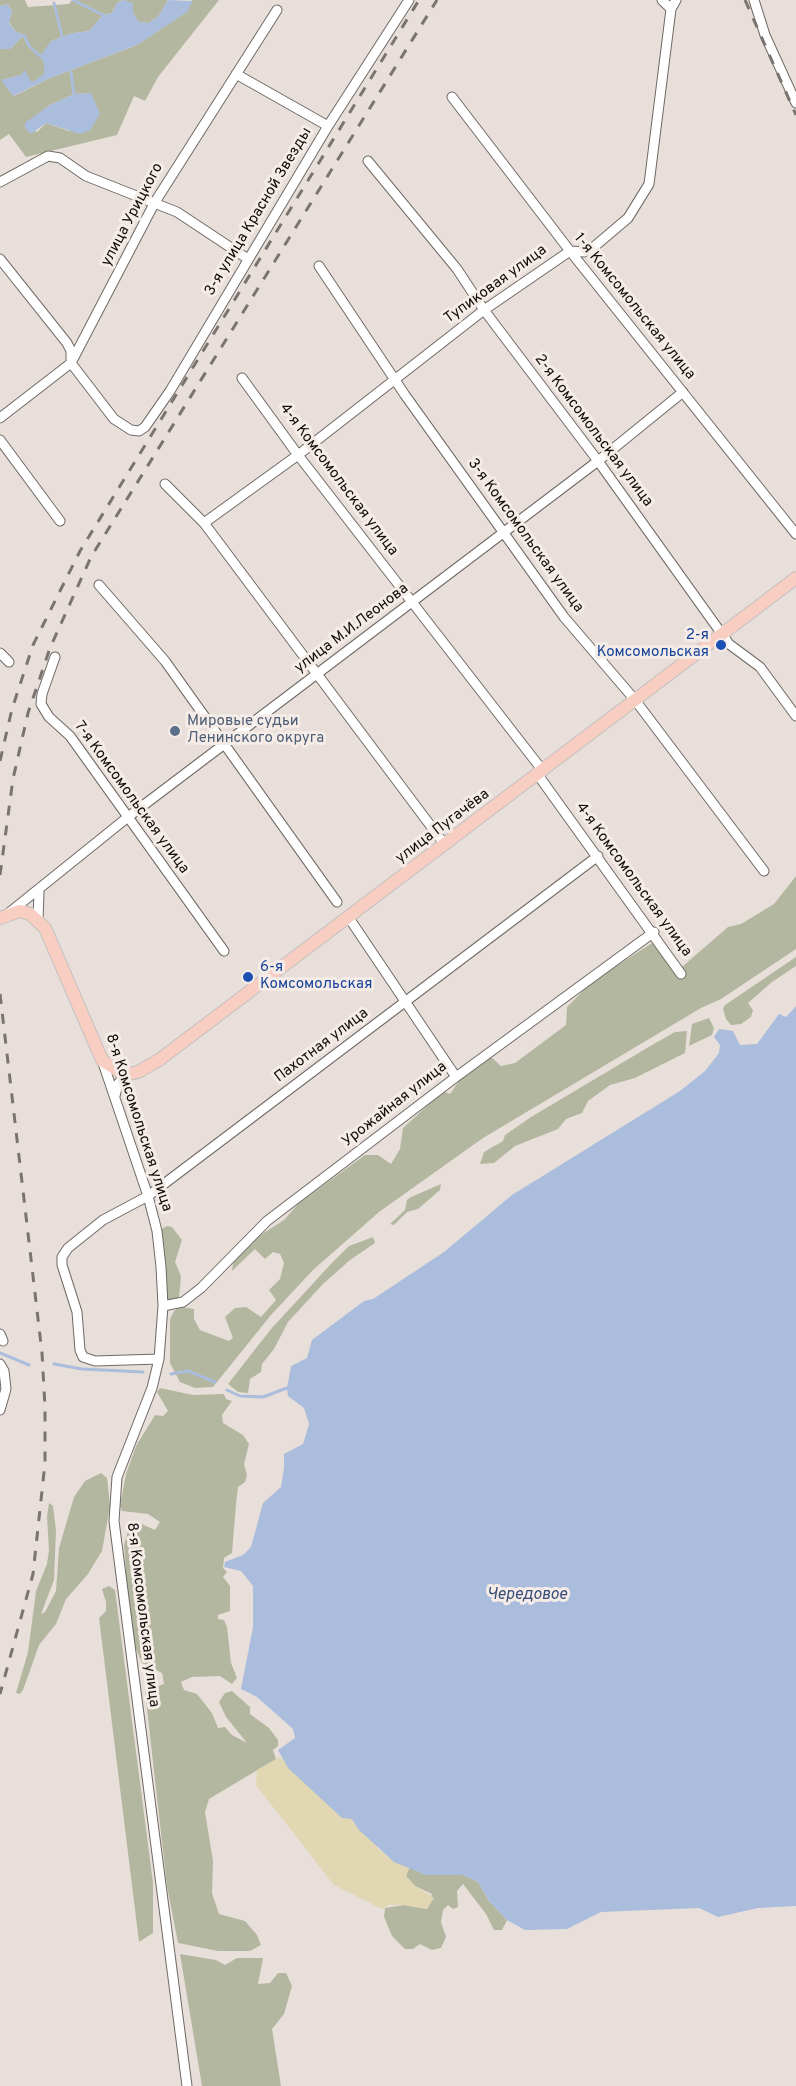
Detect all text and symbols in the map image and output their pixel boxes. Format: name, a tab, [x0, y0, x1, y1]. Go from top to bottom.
street label: 3-я улица Красной Звезды	[202, 125, 316, 299]
street label: улица Урицкого	[98, 160, 168, 270]
street label: 1-я Комсомольская улица	[569, 230, 699, 384]
street label: Тупиковая улица	[441, 242, 551, 328]
street label: 2-я Комсомольская улица	[530, 351, 656, 511]
street label: 4-я Комсомольская улица	[275, 400, 401, 560]
street label: 3-я Комсомольская улица	[463, 456, 587, 616]
street label: улица М.И.Леонова	[291, 580, 413, 678]
place label: 2-я Комсомольская	[597, 627, 709, 662]
marker: 2-я Комсомольская	[714, 638, 728, 652]
place label: Мировые судьи Ленинского округа	[187, 713, 324, 748]
street label: 7-я Комсомольская улица	[70, 718, 192, 878]
marker: Мировые судьи Ленинского округа	[168, 724, 182, 738]
street label: улица Пугачёва	[393, 786, 493, 868]
street label: 4-я Комсомольская улица	[571, 799, 695, 961]
place label: 6-я Комсомольская	[260, 959, 372, 994]
marker: 6-я Комсомольская	[241, 970, 255, 984]
street label: Пахотная улица	[272, 1005, 372, 1087]
street label: 8-я Комсомольская улица	[101, 1032, 175, 1214]
street label: Урожайная улица	[339, 1059, 451, 1151]
street label: 8-я Комсомольская улица	[122, 1522, 162, 1708]
water label: Чередовое	[487, 1586, 567, 1606]

